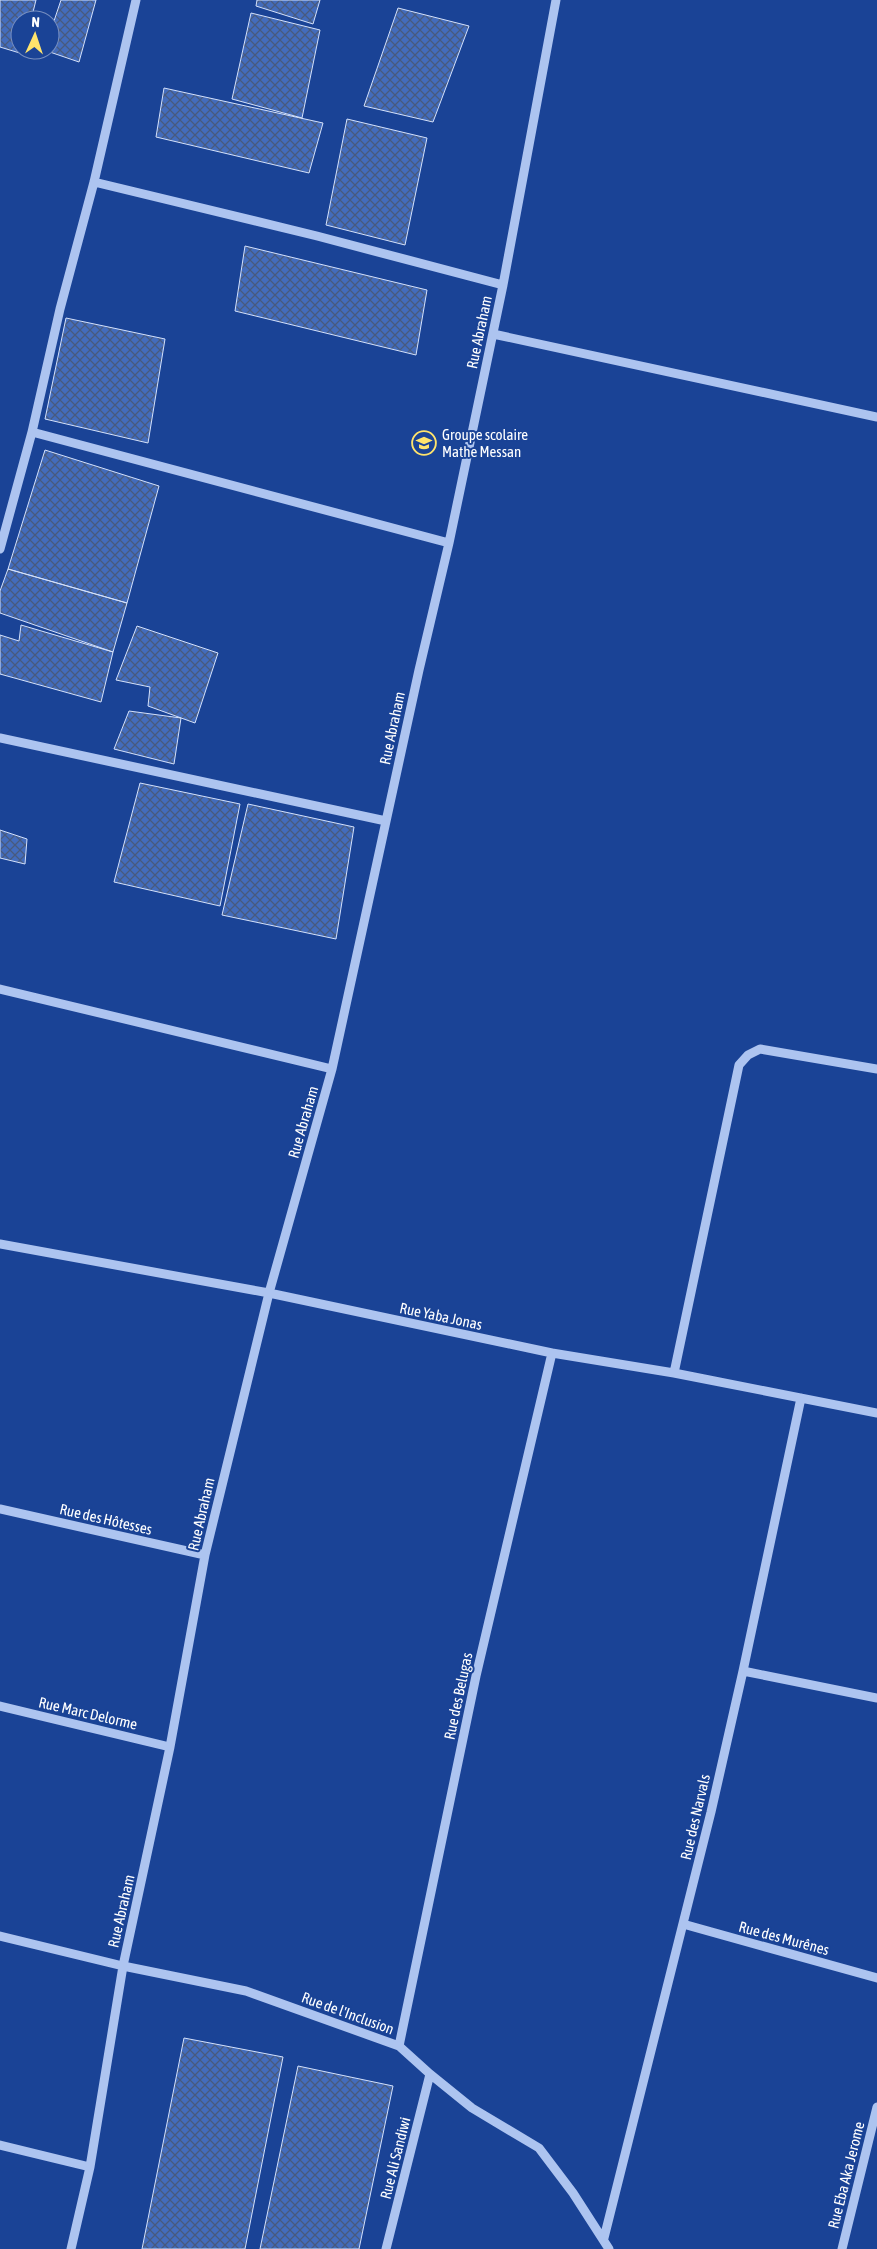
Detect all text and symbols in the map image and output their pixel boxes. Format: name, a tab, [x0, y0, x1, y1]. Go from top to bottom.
north arrow	[10, 10, 60, 60]
text: N	[31, 14, 40, 30]
street label: Rue Abraham	[463, 294, 495, 370]
place label: Groupe scolaire Mathe Messan	[442, 426, 528, 460]
school or university icon: Groupe scolaire Mathe Messan	[411, 430, 437, 456]
street label: Rue Abraham	[376, 690, 408, 766]
street label: Rue Abraham	[285, 1084, 321, 1160]
street label: Rue Yaba Jonas	[398, 1299, 484, 1333]
street label: Rue Abraham	[184, 1476, 218, 1552]
street label: Rue des Hôtesses	[58, 1500, 154, 1538]
street label: Rue des Belugas	[440, 1651, 476, 1741]
street label: Rue Marc Delorme	[37, 1693, 139, 1733]
street label: Rue des Narvals	[677, 1773, 713, 1861]
street label: Rue Abraham	[104, 1873, 138, 1949]
street label: Rue des Murênes	[737, 1918, 831, 1958]
street label: Rue de l'Inclusion	[300, 1988, 396, 2038]
street label: Rue Ali Sandiwi	[377, 2115, 413, 2201]
street label: Rue Eba Aka Jerome	[824, 2119, 868, 2230]

